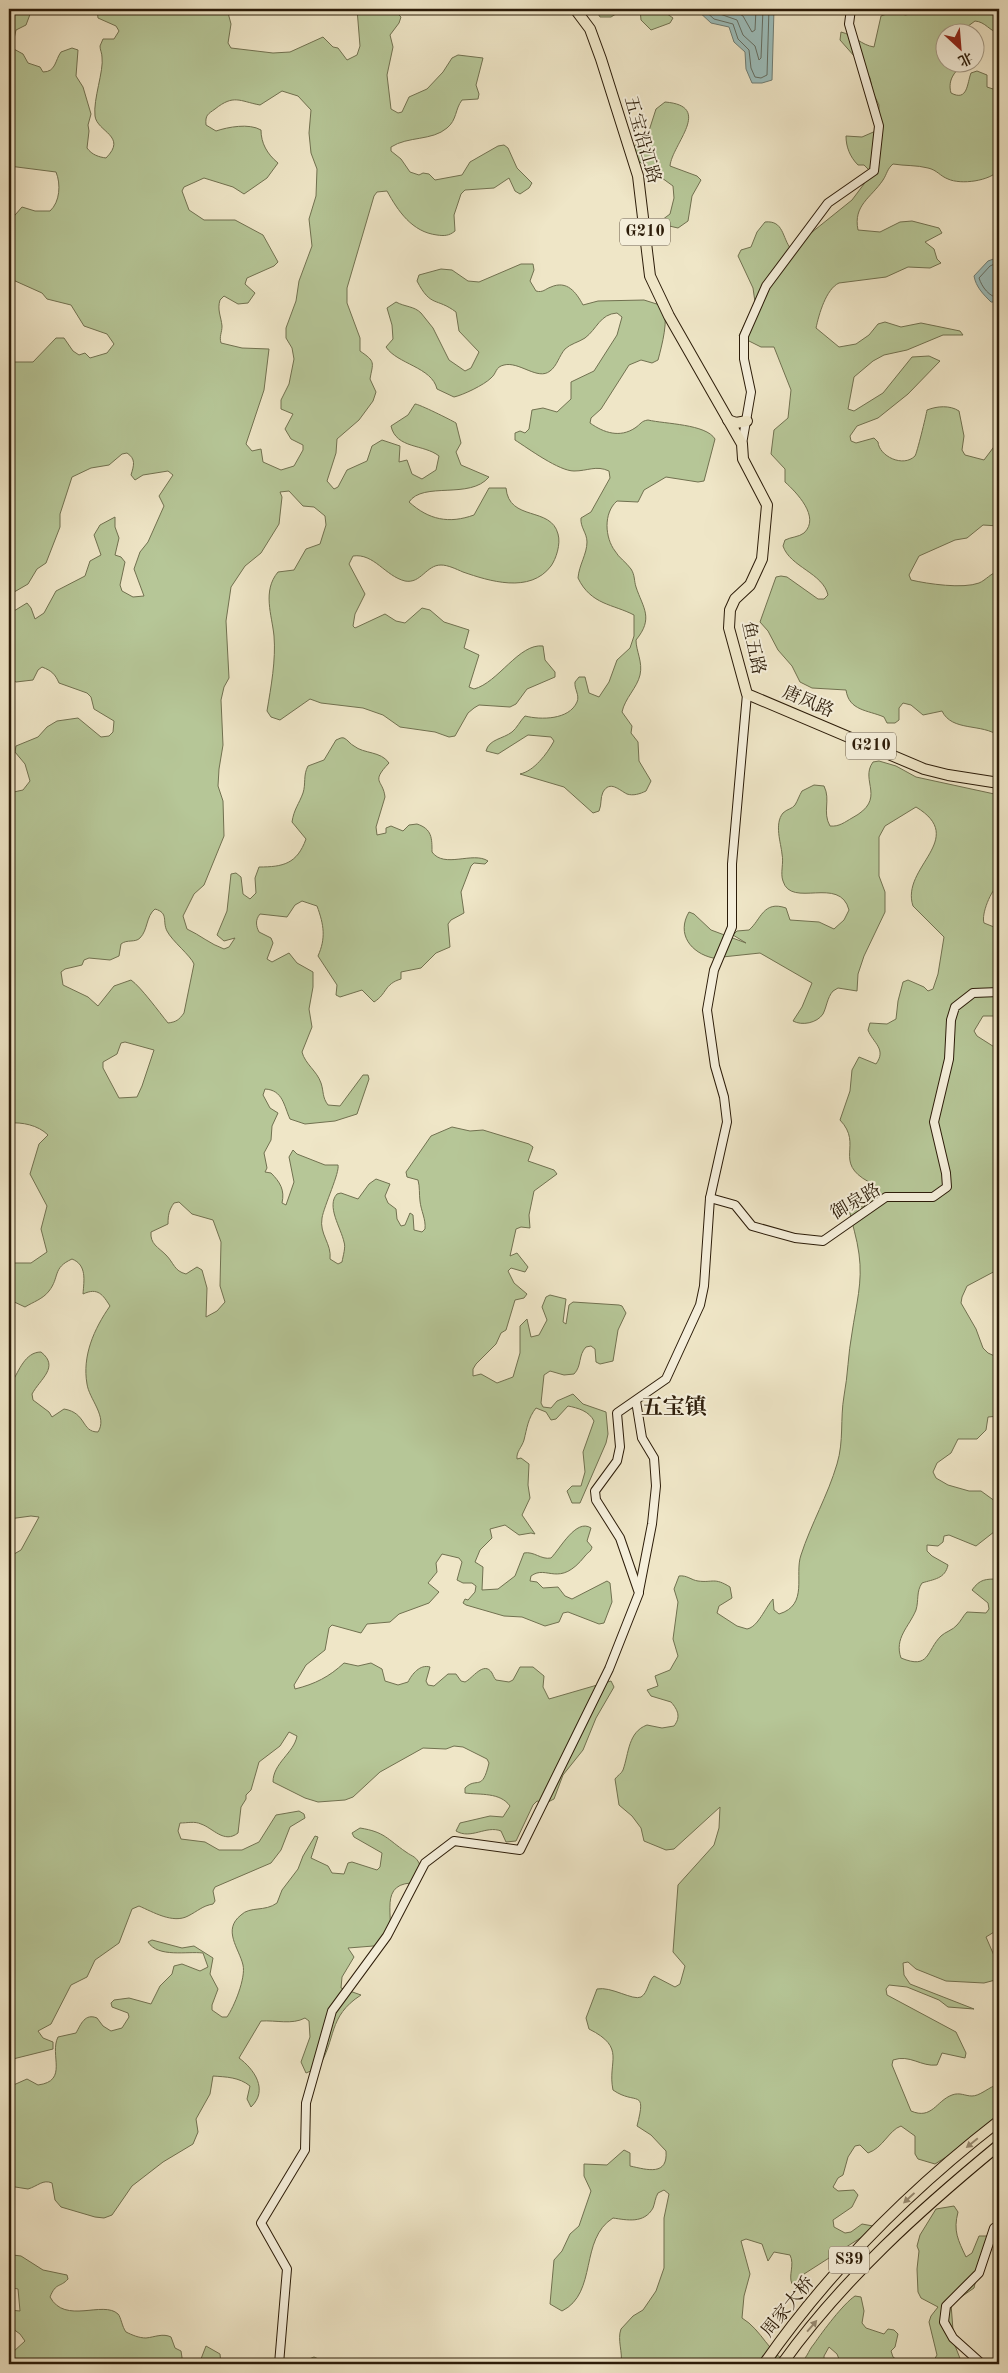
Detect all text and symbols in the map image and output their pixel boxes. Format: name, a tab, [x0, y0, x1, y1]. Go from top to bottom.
north arrow	[936, 22, 986, 72]
text: 北	[956, 49, 975, 69]
street label: 五宝沿江路	[621, 94, 665, 186]
road number: G210	[620, 218, 670, 246]
street label: 鱼五路	[739, 619, 769, 676]
street label: 唐凤路	[780, 681, 837, 721]
road number: G210	[846, 732, 896, 759]
street label: 御泉路	[827, 1179, 884, 1223]
district label: 五宝镇	[641, 1394, 707, 1419]
one-way arrow	[966, 2137, 979, 2148]
one-way arrow	[904, 2192, 916, 2204]
road number: S39	[829, 2246, 869, 2274]
street label: 周家大桥	[757, 2272, 818, 2341]
one-way arrow	[806, 2320, 818, 2332]

